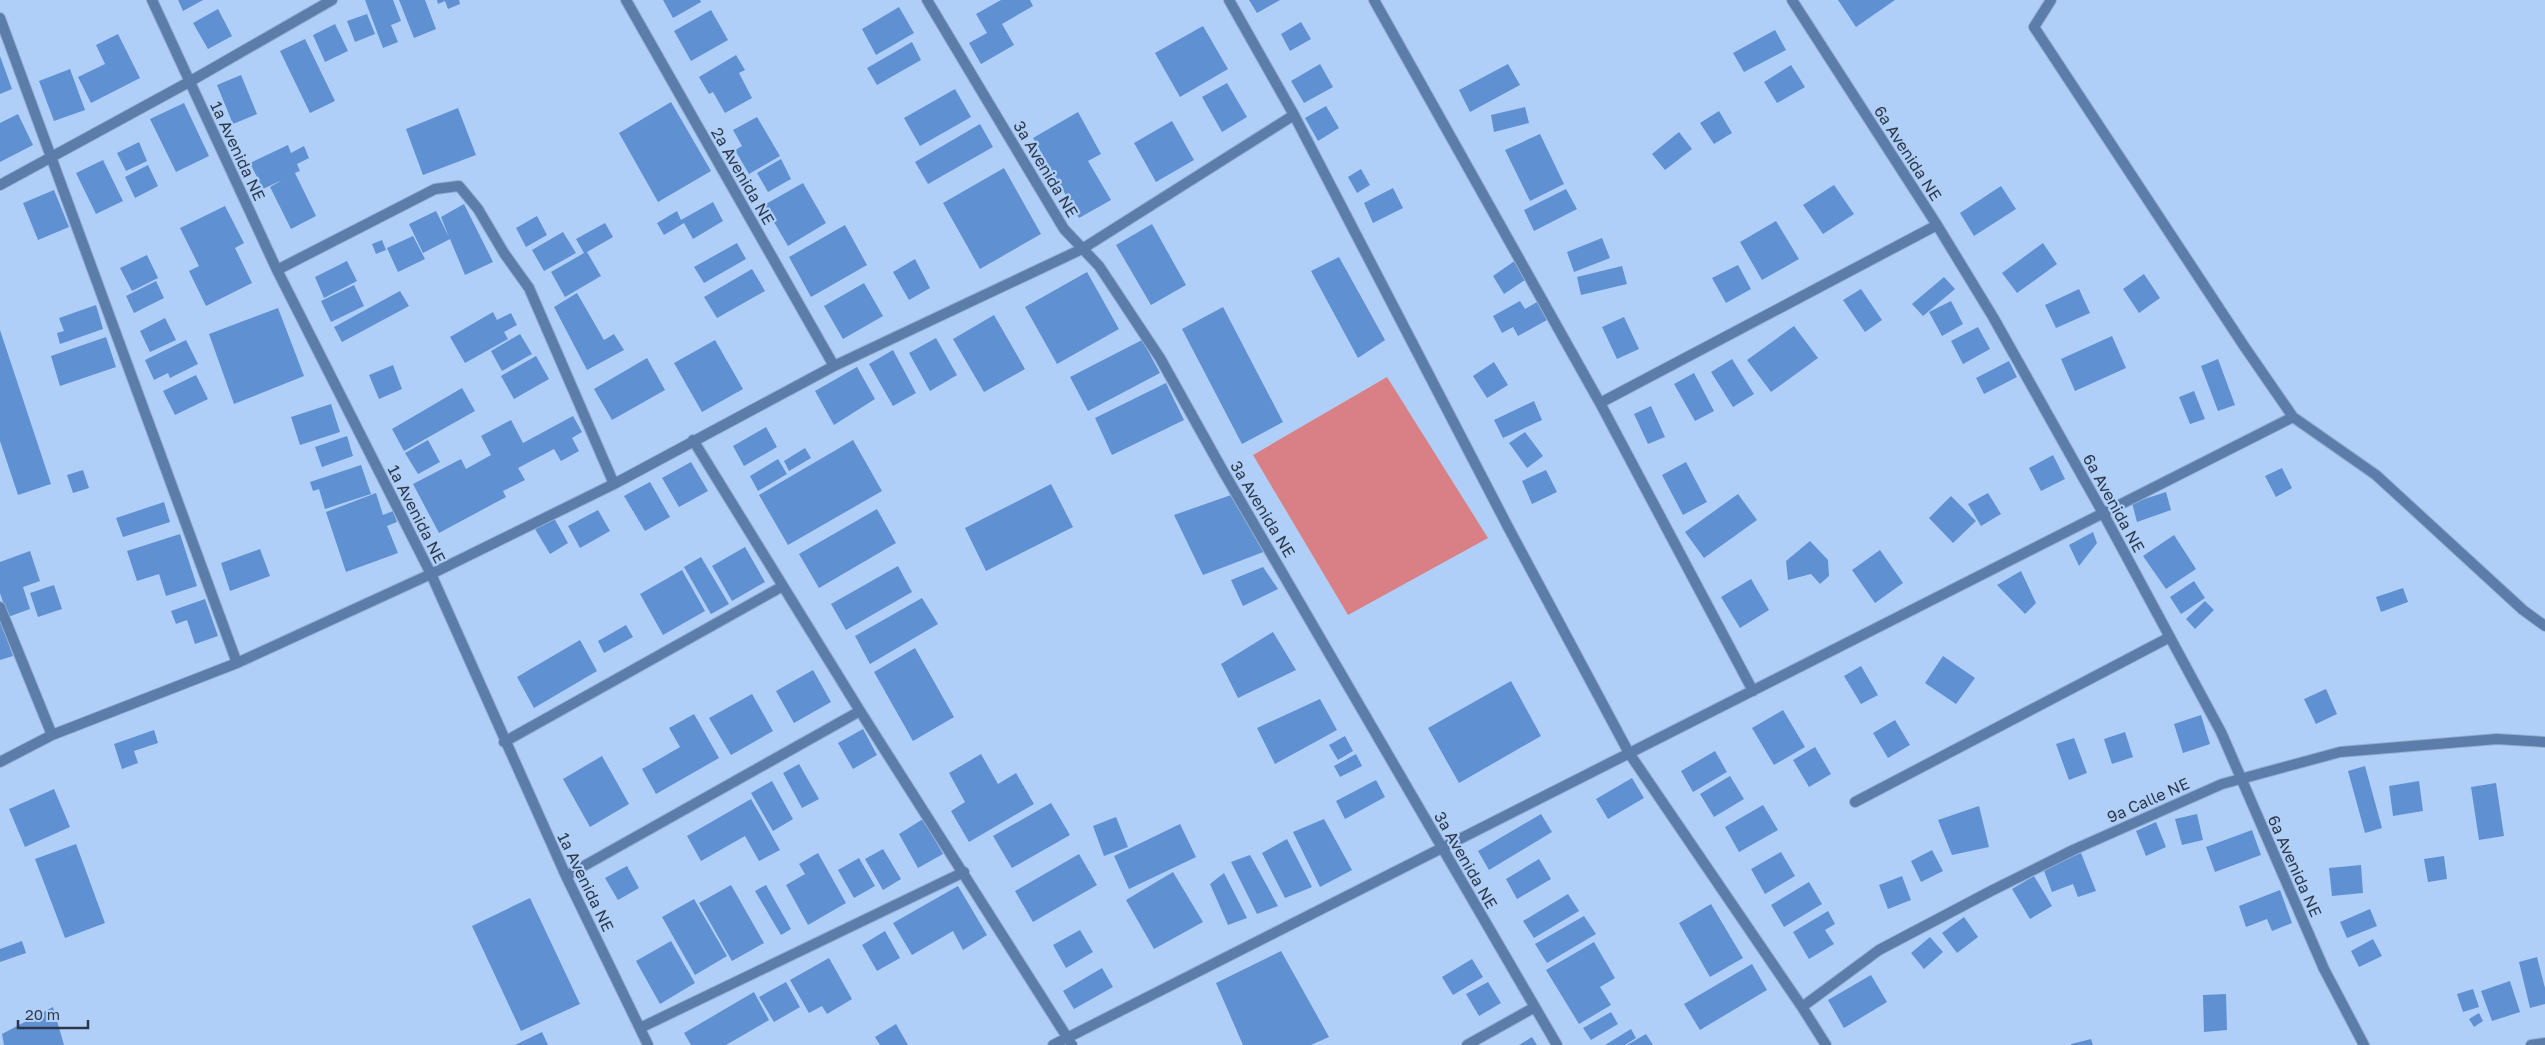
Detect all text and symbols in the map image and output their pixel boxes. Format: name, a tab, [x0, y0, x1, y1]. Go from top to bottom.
street label: 1a Avenida NE	[206, 98, 270, 204]
street label: 6a Avenida NE	[1870, 102, 1946, 204]
street label: 3a Avenida NE	[1009, 117, 1083, 221]
street label: 2a Avenida NE	[707, 124, 779, 228]
street label: 6a Avenida NE	[2079, 450, 2149, 556]
street label: 3a Avenida NE	[1226, 457, 1300, 561]
street label: 1a Avenida NE	[384, 462, 450, 566]
street label: 9a Calle NE	[2104, 773, 2192, 827]
street label: 3a Avenida NE	[1430, 808, 1502, 912]
street label: 6a Avenida NE	[2264, 812, 2326, 920]
street label: 1a Avenida NE	[553, 829, 619, 935]
scale bar	[18, 998, 88, 1030]
text: 20 m	[25, 1005, 60, 1023]

